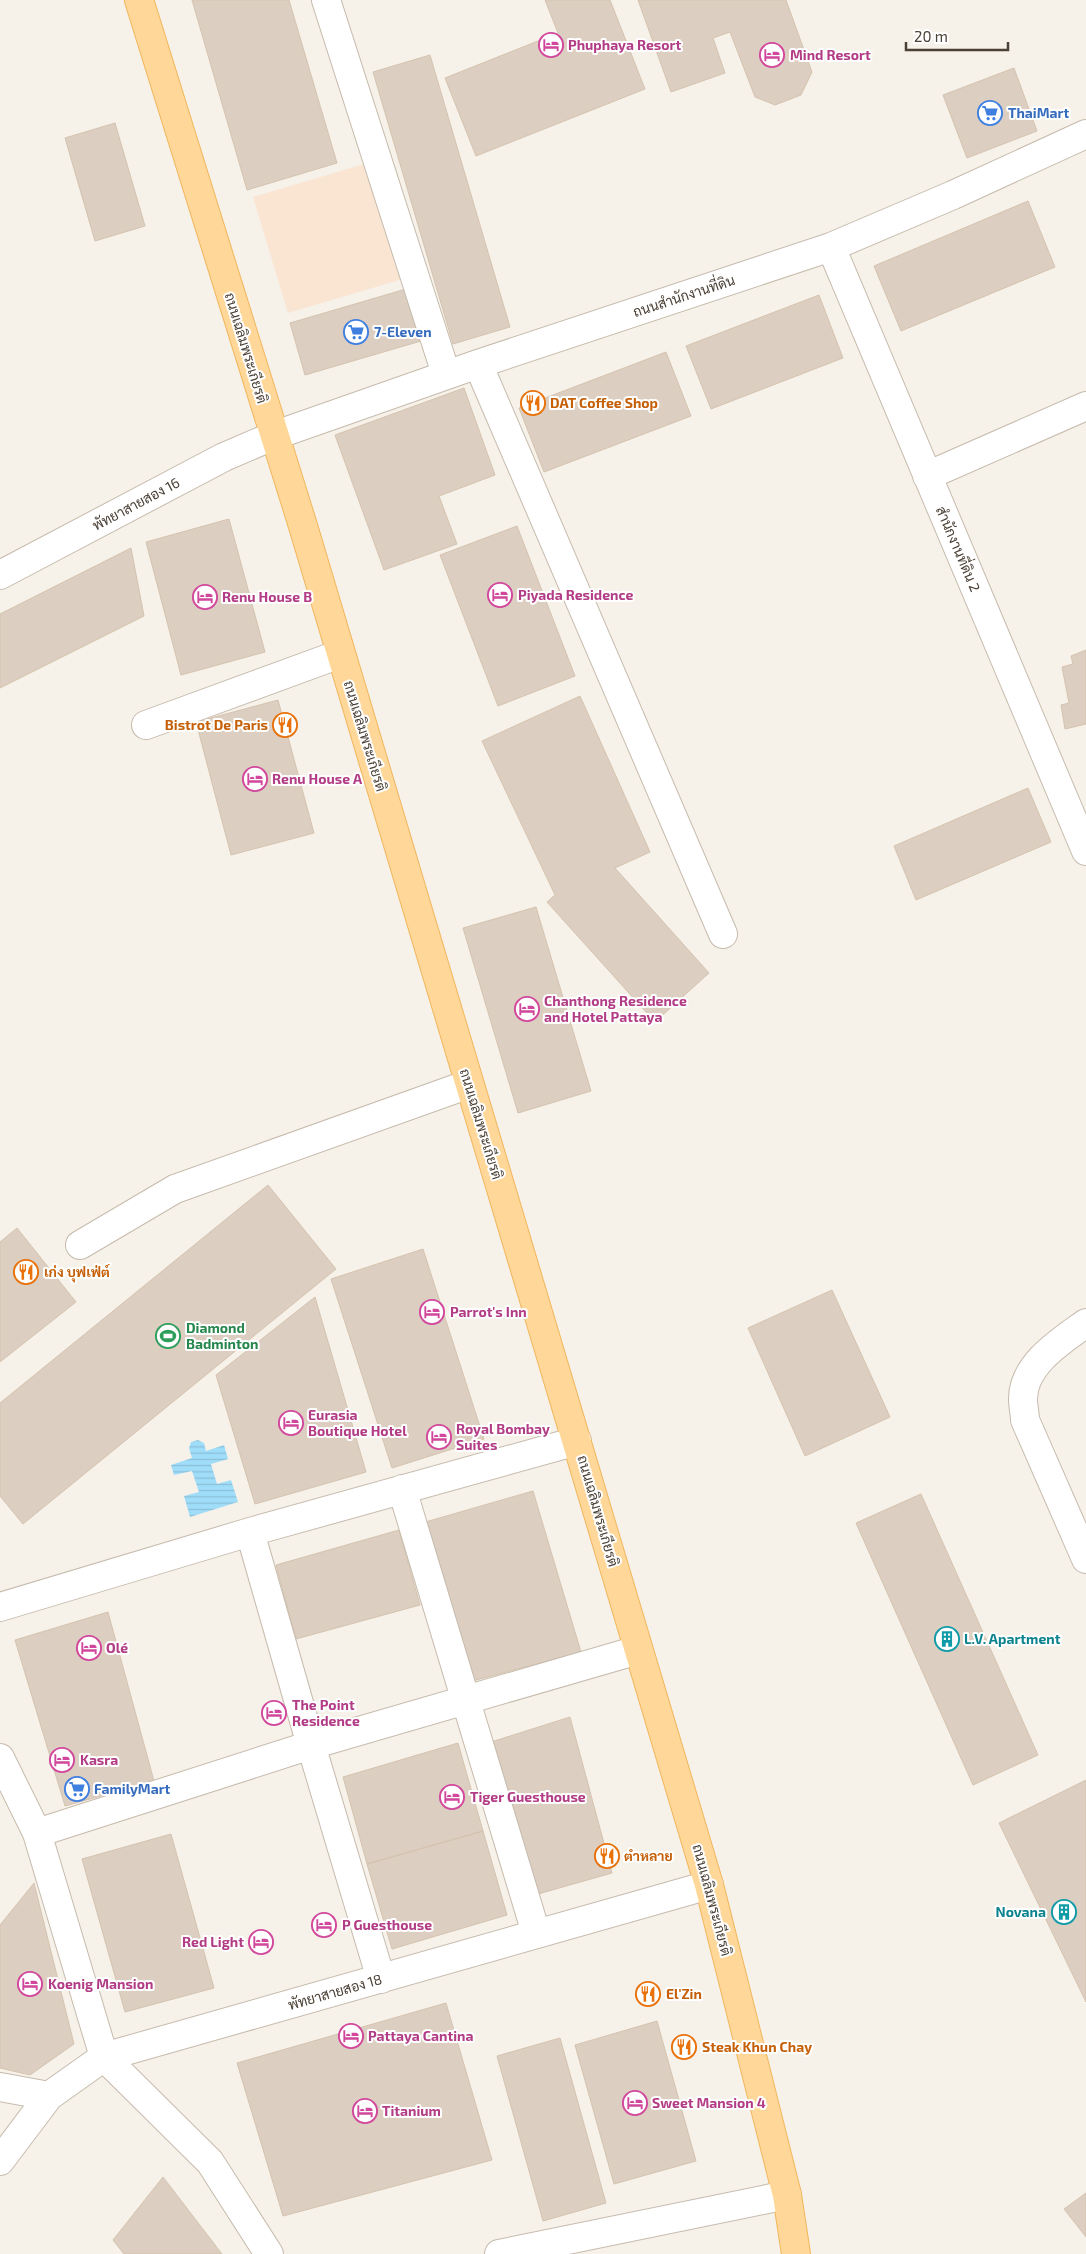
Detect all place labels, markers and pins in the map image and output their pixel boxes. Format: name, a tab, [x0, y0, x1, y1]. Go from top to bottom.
hotel icon: Phuphaya Resort	[538, 32, 564, 58]
place label: Phuphaya Resort	[568, 36, 681, 53]
hotel icon: Mind Resort	[759, 42, 785, 68]
place label: Mind Resort	[790, 46, 871, 63]
supermarket icon: ThaiMart	[977, 100, 1003, 126]
place label: ThaiMart	[1008, 104, 1069, 121]
supermarket icon: 7-Eleven	[343, 319, 369, 345]
place label: 7-Eleven	[374, 323, 432, 340]
restaurant icon: DAT Coffee Shop	[520, 390, 546, 416]
place label: DAT Coffee Shop	[550, 394, 658, 411]
hotel icon: Piyada Residence	[487, 582, 513, 608]
hotel icon: Renu House B	[192, 584, 218, 610]
place label: Piyada Residence	[518, 586, 634, 603]
place label: Renu House B	[222, 588, 312, 605]
restaurant icon: Bistrot De Paris	[272, 712, 298, 738]
place label: Bistrot De Paris	[165, 716, 268, 733]
hotel icon: Renu House A	[242, 766, 268, 792]
place label: Renu House A	[272, 770, 363, 787]
place label: Chanthong Residence and Hotel Pattaya	[544, 992, 687, 1025]
hotel icon: Chanthong Residence and Hotel Pattaya	[514, 996, 540, 1022]
restaurant icon: เก่ง บุฟเฟ่ต์	[13, 1259, 39, 1285]
place label: เก่ง บุฟเฟ่ต์	[44, 1263, 111, 1283]
hotel icon: Parrot's Inn	[419, 1299, 445, 1325]
place label: Parrot's Inn	[450, 1303, 527, 1320]
place label: Diamond Badminton	[186, 1319, 258, 1352]
sports icon: Diamond Badminton	[155, 1323, 181, 1349]
place label: Eurasia Boutique Hotel	[308, 1406, 407, 1439]
hotel icon: Eurasia Boutique Hotel	[278, 1410, 304, 1436]
place label: Royal Bombay Suites	[456, 1420, 550, 1453]
hotel icon: Royal Bombay Suites	[426, 1424, 452, 1450]
building icon: L.V. Apartment	[934, 1626, 960, 1652]
place label: L.V. Apartment	[964, 1630, 1061, 1647]
hotel icon: Olé	[76, 1635, 102, 1661]
place label: Olé	[106, 1639, 128, 1656]
place label: The Point Residence	[292, 1696, 360, 1729]
hotel icon: The Point Residence	[261, 1700, 287, 1726]
hotel icon: Kasra	[49, 1747, 75, 1773]
place label: Kasra	[80, 1751, 118, 1768]
supermarket icon: FamilyMart	[64, 1776, 90, 1802]
place label: FamilyMart	[94, 1780, 171, 1797]
hotel icon: Tiger Guesthouse	[439, 1784, 465, 1810]
place label: Tiger Guesthouse	[470, 1788, 586, 1805]
restaurant icon: ตำหลาย	[594, 1843, 620, 1869]
place label: ตำหลาย	[624, 1847, 673, 1864]
building icon: Novana	[1051, 1899, 1077, 1925]
place label: Novana	[996, 1903, 1046, 1920]
hotel icon: P Guesthouse	[311, 1912, 337, 1938]
place label: P Guesthouse	[342, 1916, 432, 1933]
hotel icon: Red Light	[248, 1929, 274, 1955]
place label: Red Light	[182, 1933, 244, 1950]
hotel icon: Koenig Mansion	[17, 1971, 43, 1997]
place label: Koenig Mansion	[48, 1975, 153, 1992]
restaurant icon: El'Zin	[635, 1981, 661, 2007]
place label: El'Zin	[666, 1985, 702, 2002]
hotel icon: Pattaya Cantina	[338, 2023, 364, 2049]
place label: Pattaya Cantina	[368, 2027, 473, 2044]
restaurant icon: Steak Khun Chay	[671, 2034, 697, 2060]
place label: Steak Khun Chay	[702, 2038, 812, 2055]
hotel icon: Sweet Mansion 4	[622, 2090, 648, 2116]
place label: Sweet Mansion 4	[652, 2094, 766, 2111]
hotel icon: Titanium	[352, 2098, 378, 2124]
place label: Titanium	[382, 2102, 441, 2119]

